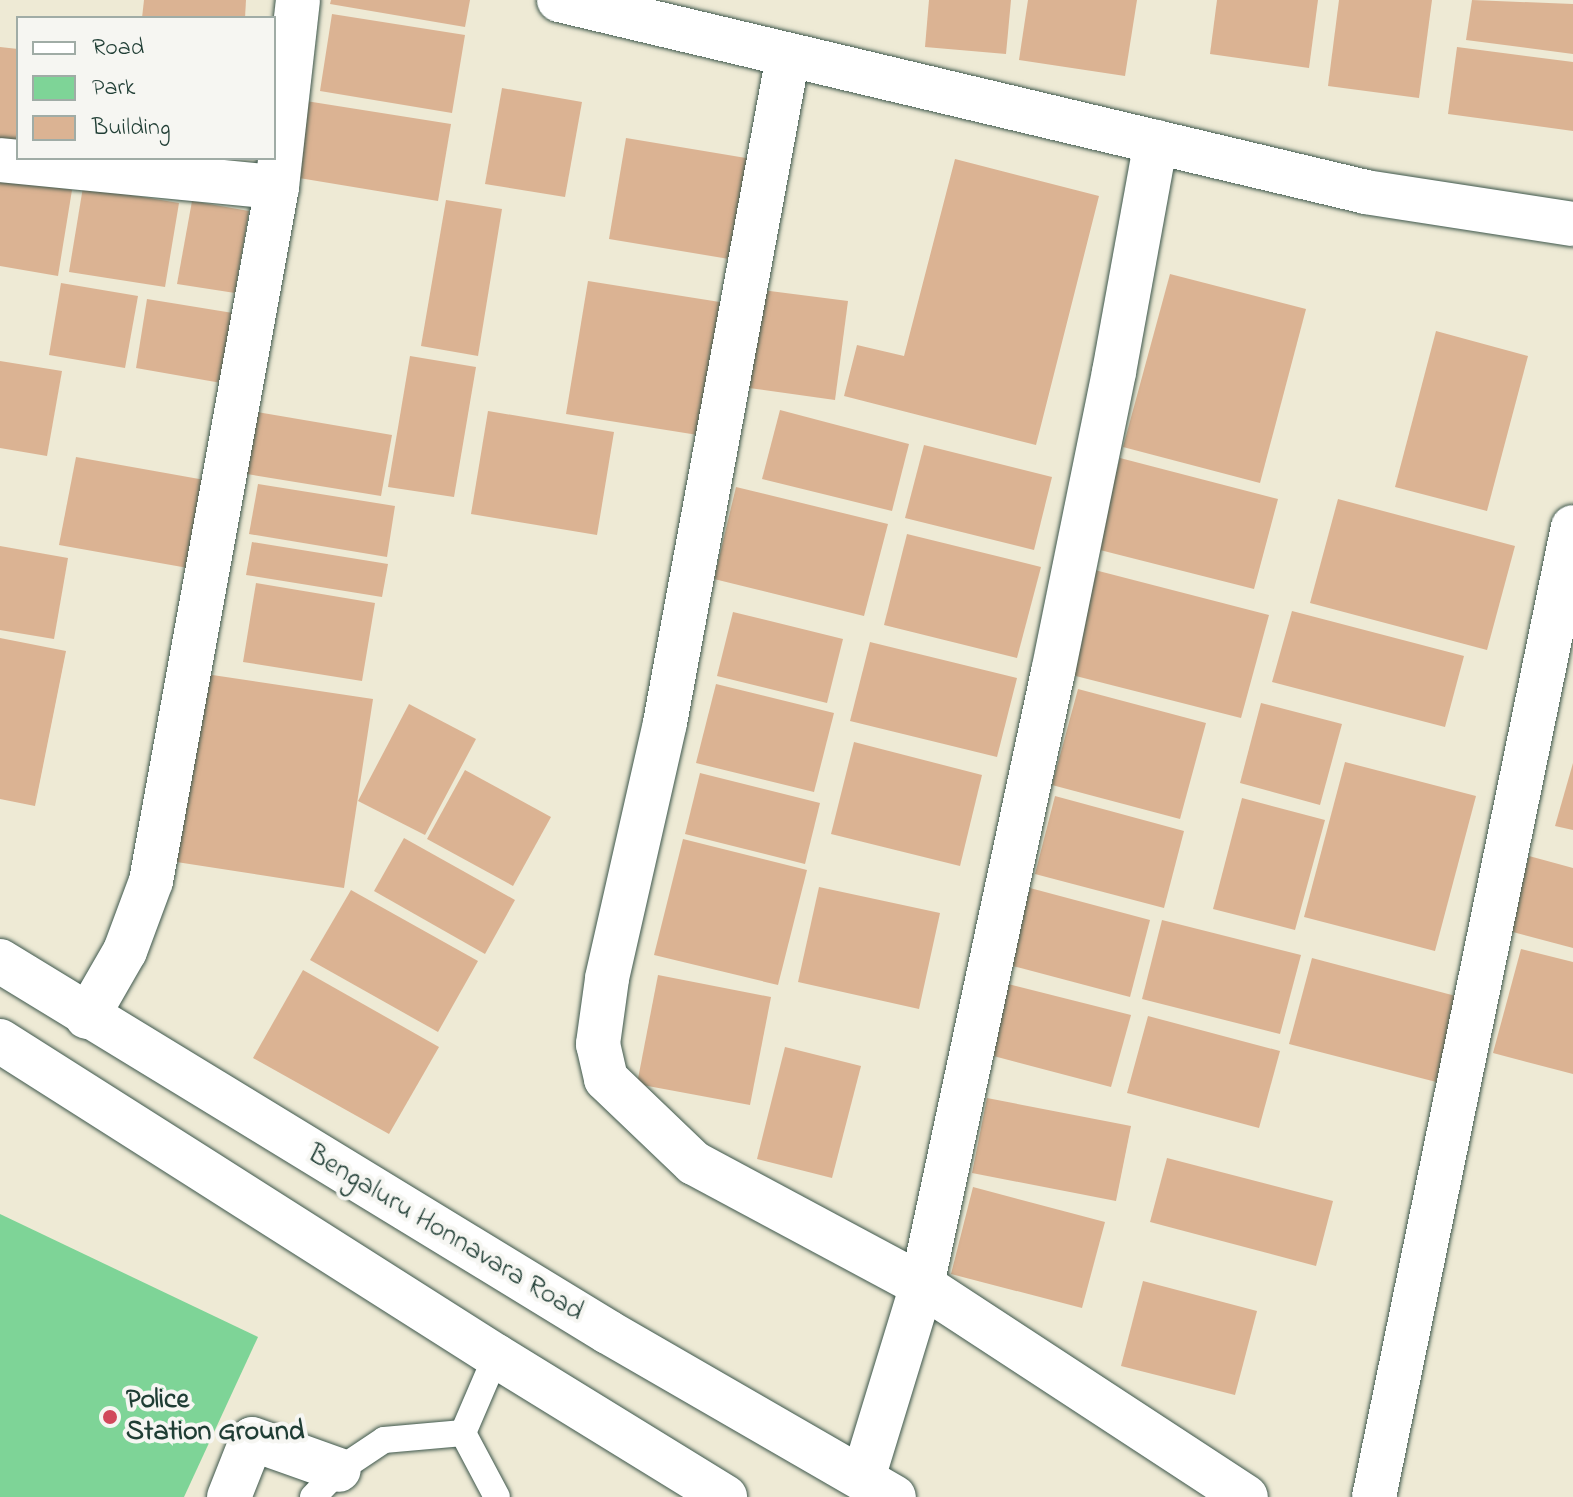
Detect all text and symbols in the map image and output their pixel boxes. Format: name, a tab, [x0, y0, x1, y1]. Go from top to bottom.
legend	[16, 16, 276, 160]
text: Road	[92, 31, 144, 66]
text: Park	[92, 71, 135, 106]
text: Building	[92, 111, 171, 146]
street label: Bengaluru Honnavara Road	[301, 1138, 589, 1330]
place label: Police Station Ground	[126, 1384, 305, 1450]
marker: Police Station Ground	[101, 1408, 119, 1426]

